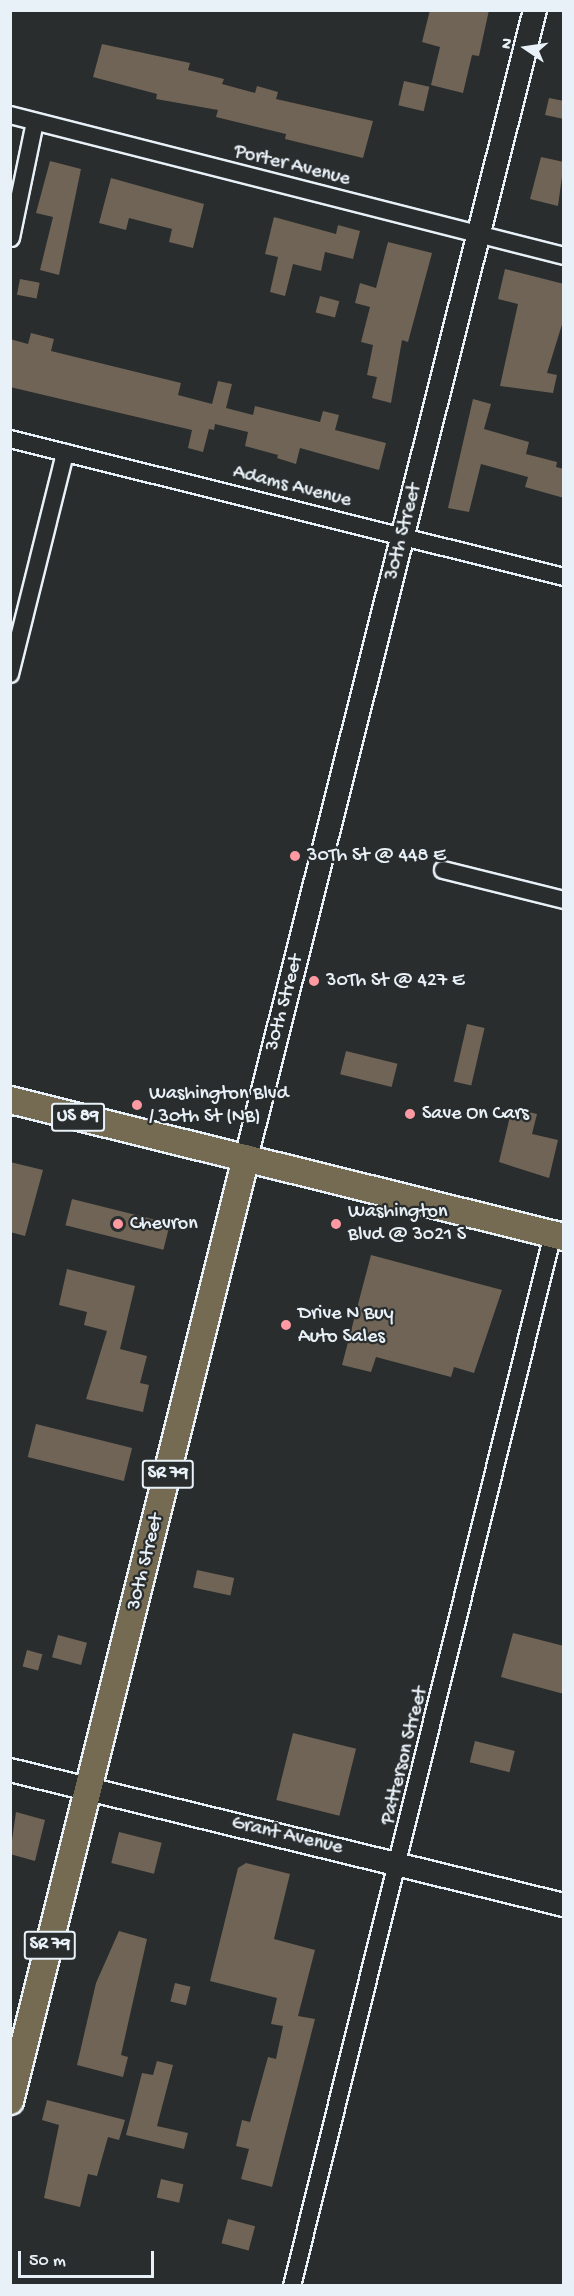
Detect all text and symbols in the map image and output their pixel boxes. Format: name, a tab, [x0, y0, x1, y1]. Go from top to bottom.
north arrow	[496, 18, 556, 78]
text: N	[498, 37, 518, 51]
street label: Porter Avenue	[231, 140, 353, 192]
street label: Adams Avenue	[230, 461, 354, 513]
street label: 30th Street	[380, 481, 428, 583]
place label: 30Th St @ 448 E	[307, 844, 446, 868]
marker: 30Th St @ 448 E	[288, 849, 302, 863]
street label: 30th Street	[261, 952, 309, 1054]
place label: 30Th St @ 427 E	[326, 969, 464, 993]
marker: 30Th St @ 427 E	[307, 974, 321, 988]
place label: Washington Blvd / 30th St (NB)	[149, 1082, 288, 1129]
marker: Washington Blvd / 30th St (NB)	[130, 1098, 144, 1112]
road number: US 89	[51, 1102, 105, 1132]
place label: Save On Cars	[422, 1102, 529, 1126]
marker: Save On Cars	[403, 1107, 417, 1121]
place label: Washington Blvd @ 3021 S	[348, 1200, 466, 1247]
place label: Chevron	[130, 1212, 198, 1236]
marker: Chevron	[111, 1217, 125, 1231]
marker: Washington Blvd @ 3021 S	[329, 1217, 343, 1231]
place label: Drive N Buy Auto Sales	[298, 1302, 394, 1349]
marker: Drive N Buy Auto Sales	[279, 1318, 293, 1332]
road number: SR 79	[141, 1459, 195, 1489]
street label: 30th Street	[122, 1511, 170, 1613]
street label: Patterson Street	[376, 1685, 434, 1827]
street label: Grant Avenue	[229, 1812, 345, 1860]
road number: SR 79	[23, 1930, 77, 1960]
scale bar	[21, 2239, 158, 2277]
text: 50 m	[29, 2251, 66, 2272]

